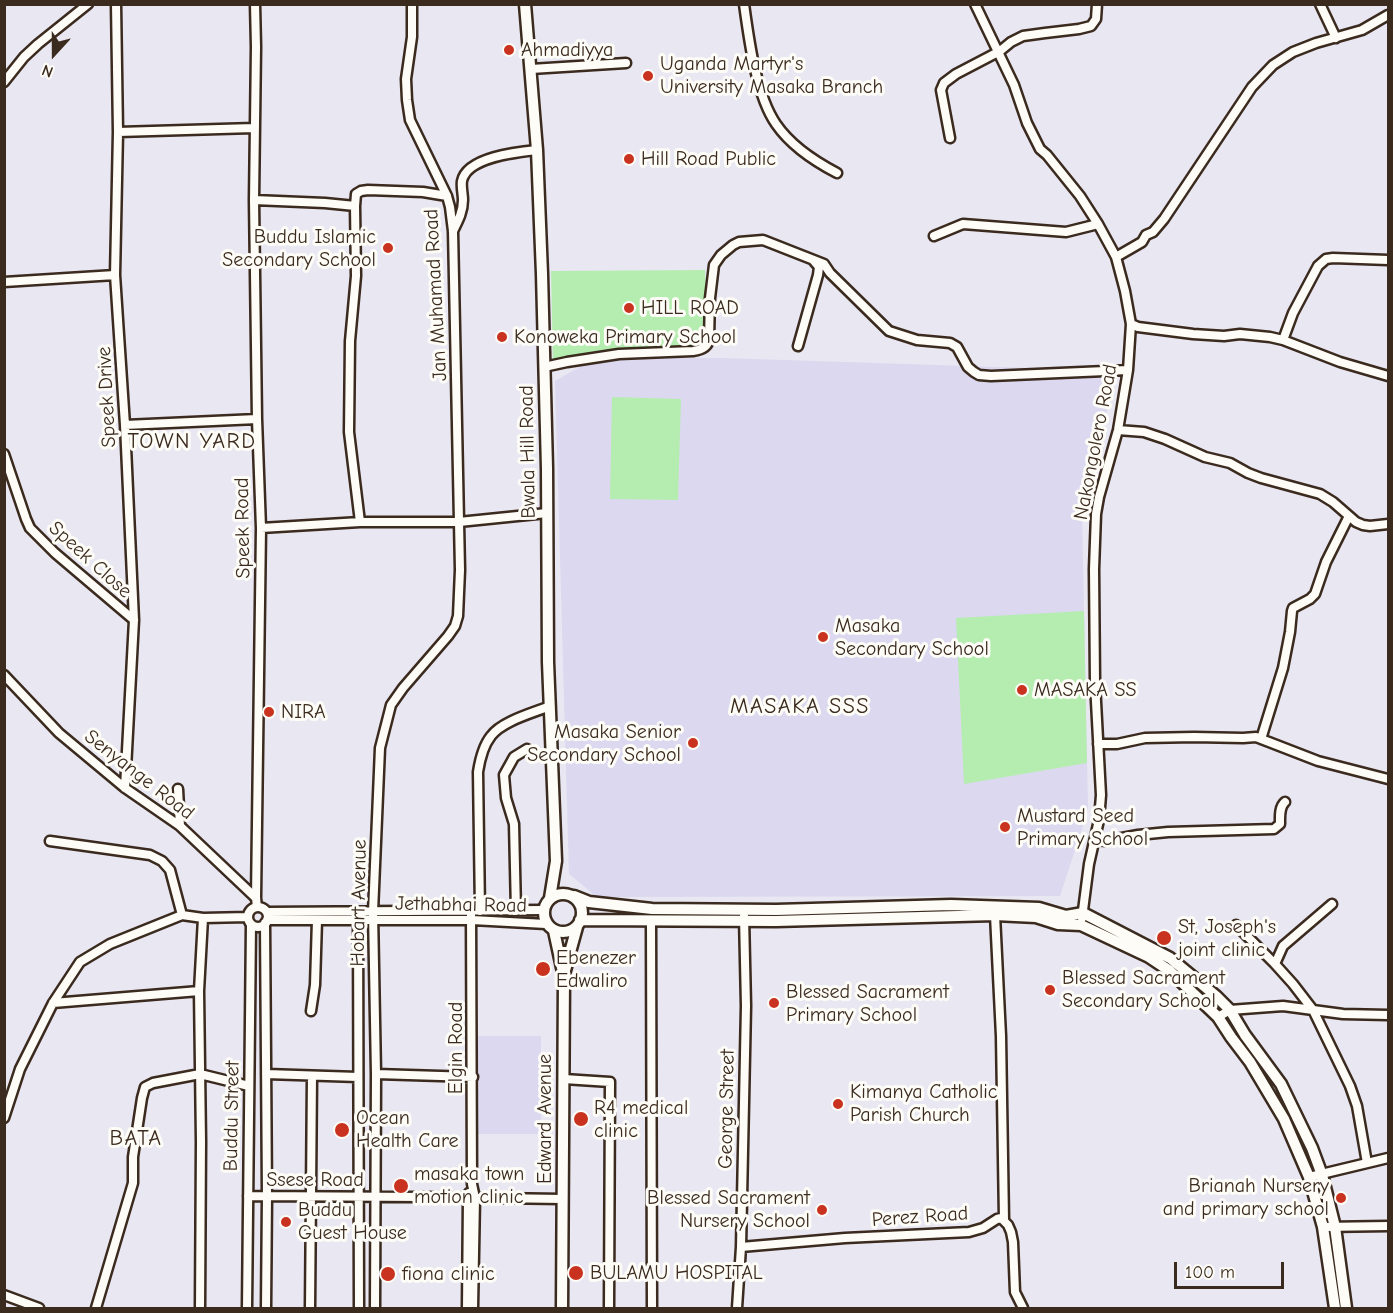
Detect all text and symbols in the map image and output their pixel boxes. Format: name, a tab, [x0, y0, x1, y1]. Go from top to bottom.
north arrow	[24, 24, 84, 84]
place label: Ahmadiyya	[521, 38, 613, 62]
marker: Ahmadiyya	[502, 43, 516, 57]
place label: Uganda Martyr's University Masaka Branch	[660, 52, 883, 99]
text: N	[39, 61, 56, 81]
marker: Uganda Martyr's University Masaka Branch	[641, 69, 655, 83]
place label: Hill Road Public	[641, 147, 776, 171]
marker: Hill Road Public	[622, 152, 636, 166]
street label: Jan Muhamad Road	[420, 208, 452, 382]
place label: Buddu Islamic Secondary School	[222, 225, 376, 272]
marker: Buddu Islamic Secondary School	[381, 241, 395, 255]
place label: HILL ROAD	[641, 296, 739, 320]
marker: HILL ROAD	[622, 301, 636, 315]
place label: Konoweka Primary School	[514, 325, 736, 349]
marker: Konoweka Primary School	[495, 330, 509, 344]
street label: Speek Drive	[92, 346, 122, 448]
street label: Nakongolero Road	[1069, 362, 1123, 522]
street label: Bwala Hill Road	[515, 385, 541, 519]
district label: TOWN YARD	[127, 429, 257, 455]
street label: Speek Road	[230, 477, 256, 579]
street label: Speek Close	[44, 516, 136, 604]
place label: Masaka Secondary School	[835, 614, 989, 661]
marker: Masaka Secondary School	[816, 630, 830, 644]
place label: MASAKA SS	[1034, 678, 1137, 702]
marker: MASAKA SS	[1015, 683, 1029, 697]
district label: MASAKA SSS	[730, 694, 870, 720]
place label: NIRA	[281, 700, 326, 724]
marker: NIRA	[262, 705, 276, 719]
place label: Masaka Senior Secondary School	[527, 720, 681, 767]
street label: Senyange Road	[79, 725, 199, 825]
marker: Masaka Senior Secondary School	[686, 736, 700, 750]
place label: Mustard Seed Primary School	[1017, 804, 1148, 851]
marker: Mustard Seed Primary School	[998, 820, 1012, 834]
street label: Hobart Avenue	[346, 839, 372, 967]
street label: Jethabhai Road	[395, 892, 527, 918]
place label: St, Joseph's joint clinic	[1178, 915, 1276, 962]
marker: St, Joseph's joint clinic	[1155, 929, 1173, 947]
place label: Ebenezer Edwaliro	[556, 946, 636, 993]
marker: Ebenezer Edwaliro	[534, 960, 552, 978]
place label: Blessed Sacrament Secondary School	[1062, 966, 1225, 1013]
place label: Blessed Sacrament Primary School	[786, 980, 949, 1027]
marker: Blessed Sacrament Secondary School	[1043, 983, 1057, 997]
marker: Blessed Sacrament Primary School	[767, 996, 781, 1010]
street label: Elgin Road	[444, 1002, 468, 1094]
street label: George Street	[714, 1049, 740, 1169]
street label: Edward Avenue	[533, 1054, 557, 1184]
street label: Buddu Street	[219, 1060, 245, 1172]
place label: Kimanya Catholic Parish Church	[850, 1080, 997, 1127]
place label: R4 medical clinic	[594, 1096, 688, 1143]
marker: Kimanya Catholic Parish Church	[831, 1097, 845, 1111]
place label: Ocean Health Care	[356, 1106, 458, 1153]
marker: R4 medical clinic	[572, 1110, 590, 1128]
marker: Ocean Health Care	[333, 1121, 351, 1139]
district label: BATA	[109, 1126, 163, 1152]
place label: masaka town motion clinic	[414, 1162, 524, 1209]
street label: Ssese Road	[266, 1168, 364, 1192]
place label: Brianah Nursery and primary school	[1163, 1174, 1329, 1221]
marker: masaka town motion clinic	[392, 1177, 410, 1195]
place label: Blessed Sacrament Nursery School	[647, 1186, 810, 1233]
marker: Brianah Nursery and primary school	[1334, 1191, 1348, 1205]
place label: Buddu Guest House	[298, 1198, 407, 1245]
street label: Perez Road	[871, 1202, 969, 1232]
marker: Blessed Sacrament Nursery School	[815, 1203, 829, 1217]
marker: Buddu Guest House	[279, 1215, 293, 1229]
scale bar	[1177, 1250, 1286, 1288]
place label: BULAMU HOSPITAL	[590, 1261, 763, 1285]
place label: fiona clinic	[402, 1262, 495, 1286]
text: 100 m	[1185, 1262, 1235, 1283]
marker: BULAMU HOSPITAL	[567, 1264, 585, 1282]
marker: fiona clinic	[379, 1265, 397, 1283]

